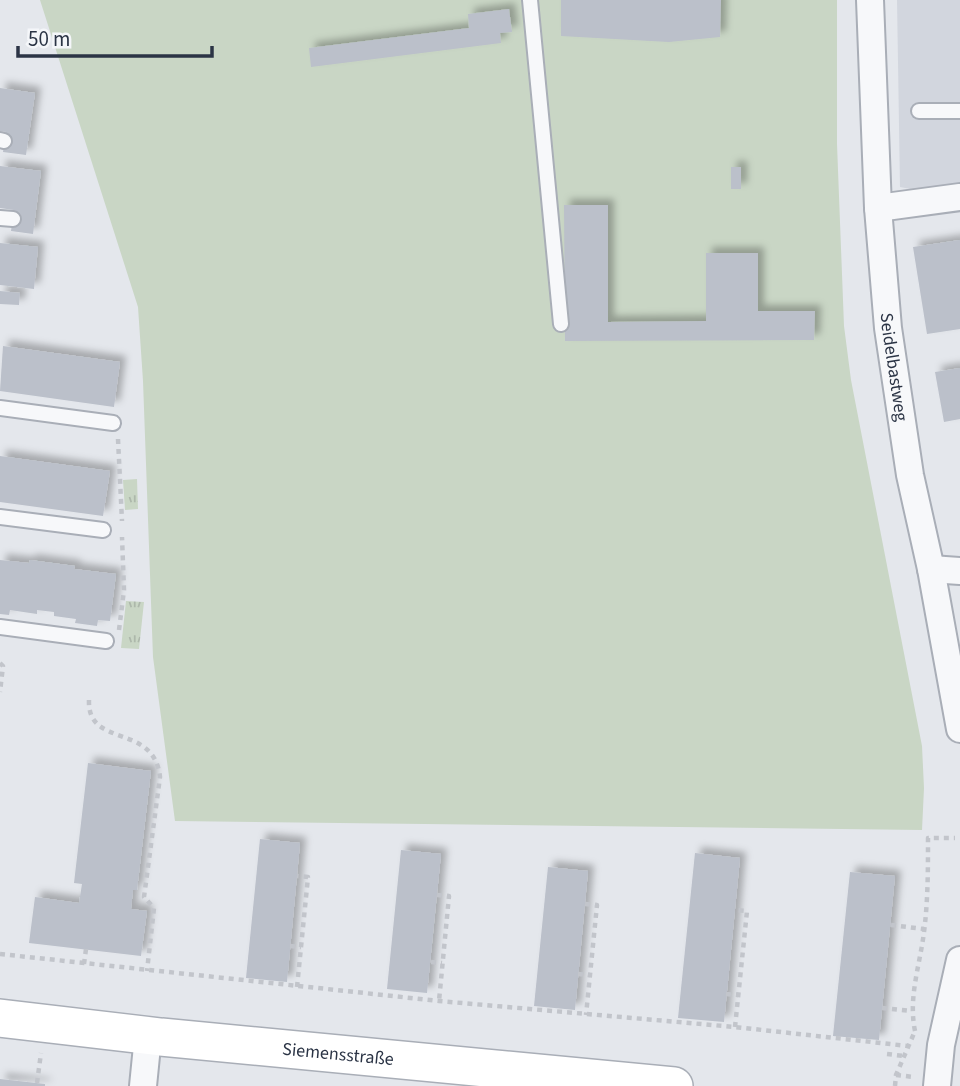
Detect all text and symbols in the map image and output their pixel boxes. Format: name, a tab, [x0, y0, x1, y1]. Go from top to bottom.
scale bar	[18, 14, 212, 58]
text: 50 m	[28, 24, 70, 54]
street label: Seidelbastweg	[874, 312, 914, 423]
street label: Siemensstraße	[281, 1037, 395, 1072]

